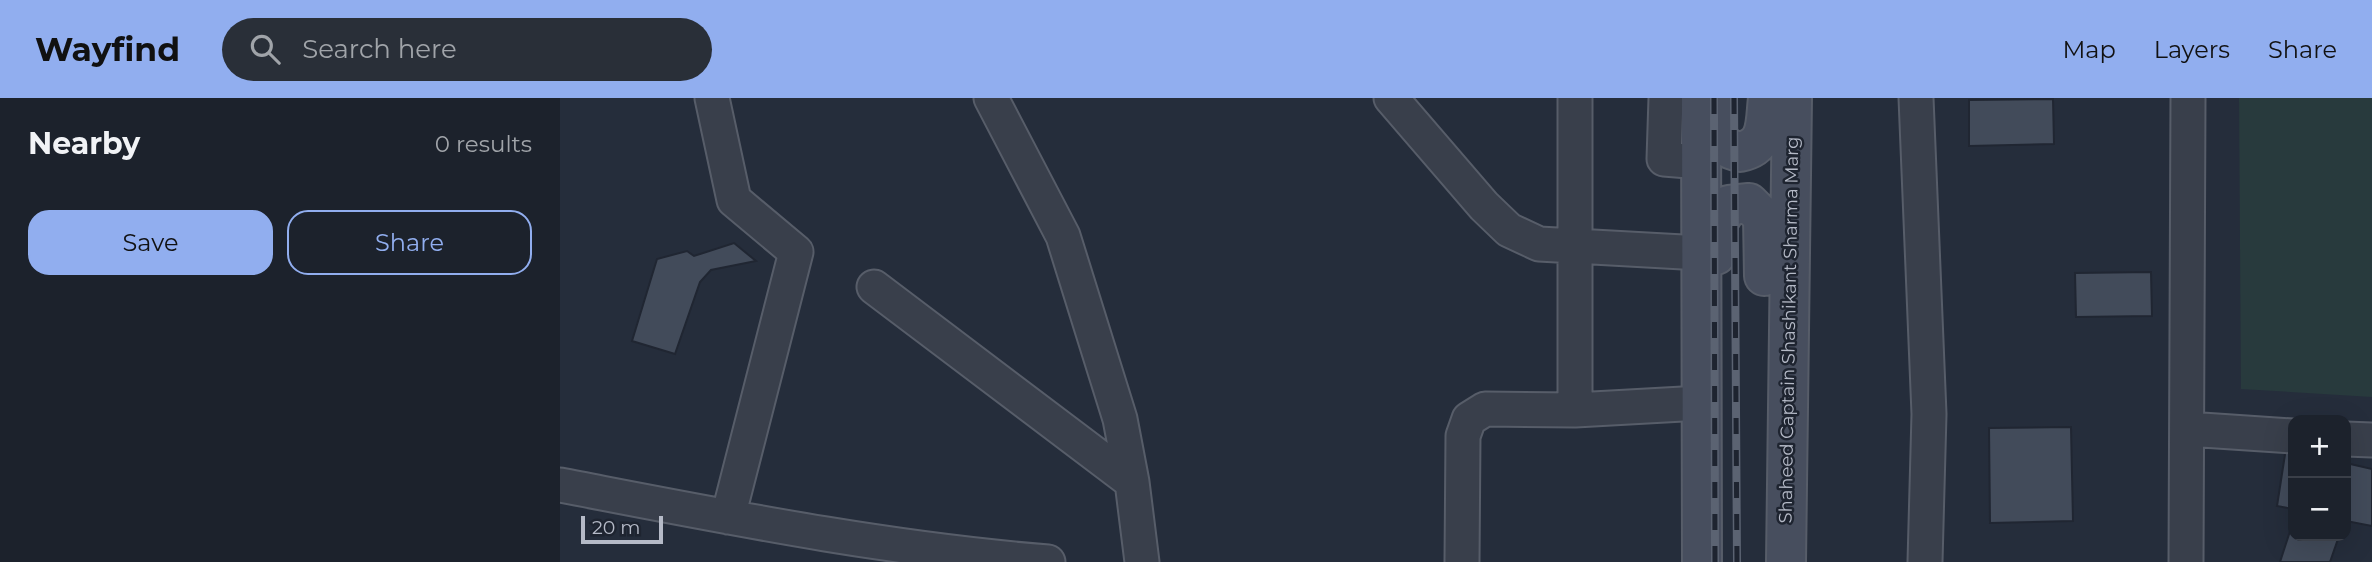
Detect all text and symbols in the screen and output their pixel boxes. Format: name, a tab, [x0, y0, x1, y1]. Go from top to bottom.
search box	[222, 18, 712, 81]
text: Wayfind	[35, 29, 180, 69]
icon: search	[246, 30, 284, 68]
text: Search here	[302, 33, 457, 65]
text: Map	[2062, 35, 2116, 64]
text: Layers	[2154, 35, 2230, 64]
text: Share	[2268, 35, 2337, 64]
text: Nearby	[28, 125, 140, 162]
text: 0 results	[435, 130, 532, 158]
street label: Shaheed Captain Shashikant Sharma Marg	[1775, 136, 1803, 524]
button: Save	[28, 210, 273, 275]
button: Share	[287, 210, 532, 275]
map controls	[2288, 415, 2351, 541]
button: +	[2288, 415, 2351, 478]
button: −	[2288, 478, 2351, 541]
scale bar	[581, 513, 663, 545]
text: 20 m	[592, 516, 640, 539]

